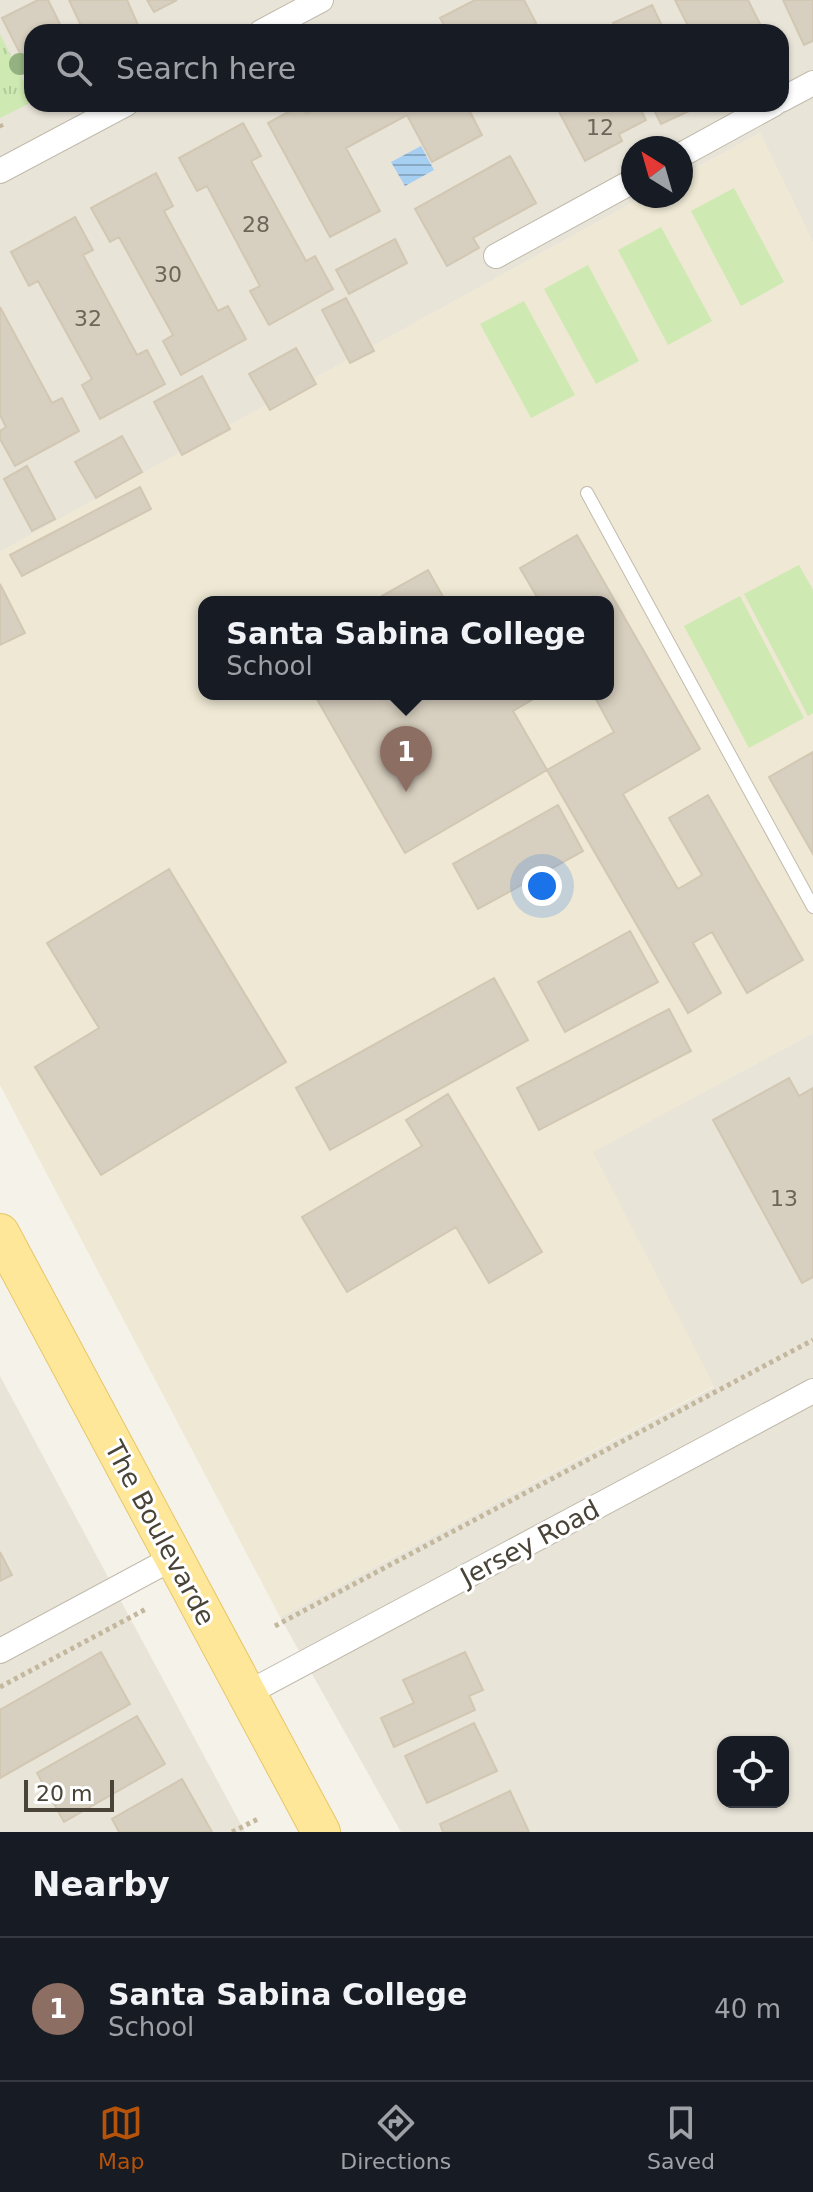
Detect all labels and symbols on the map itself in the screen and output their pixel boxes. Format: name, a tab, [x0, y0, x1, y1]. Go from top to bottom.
house number: 12	[586, 115, 614, 140]
north arrow	[621, 136, 693, 208]
house number: 28	[242, 212, 270, 237]
house number: 30	[154, 262, 182, 287]
house number: 32	[74, 306, 102, 331]
pin: 1	[380, 726, 432, 792]
your location	[522, 866, 562, 906]
house number: 13	[770, 1186, 798, 1211]
street label: The Boulevarde	[98, 1435, 221, 1630]
street label: Jersey Road	[454, 1494, 604, 1593]
scale bar	[24, 1776, 114, 1812]

